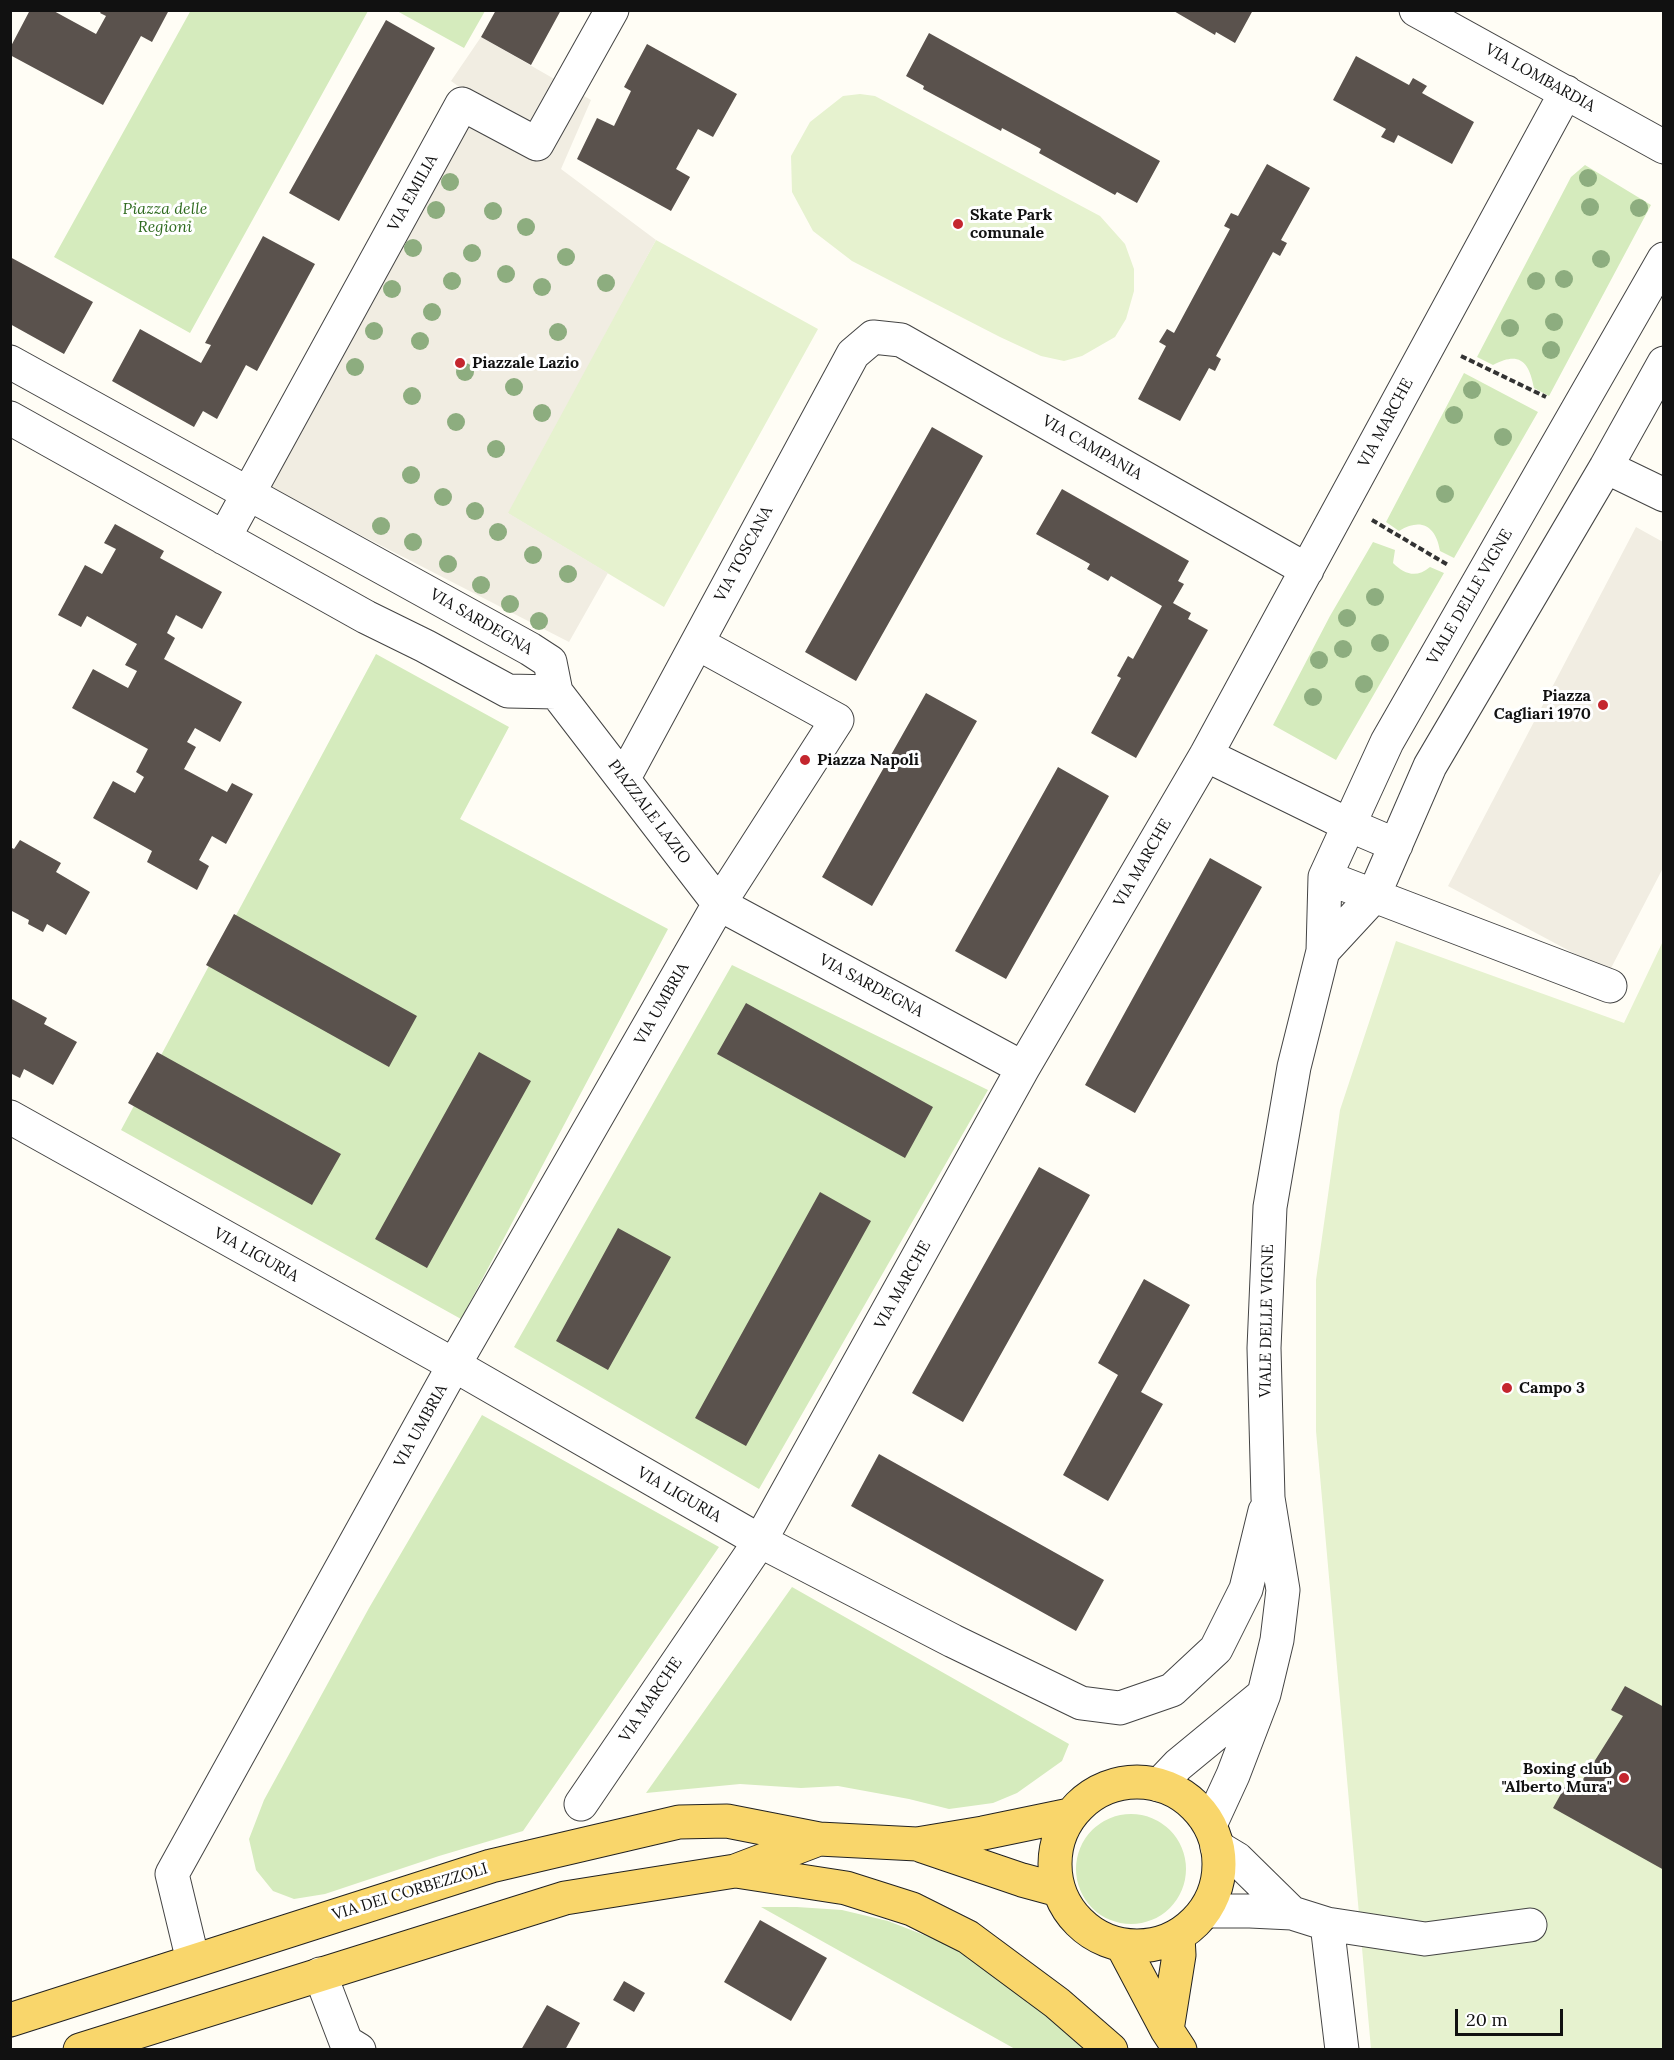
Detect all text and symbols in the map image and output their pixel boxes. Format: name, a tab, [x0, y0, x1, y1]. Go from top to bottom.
street label: VIA LOMBARDIA	[1482, 40, 1598, 116]
street label: VIA EMILIA	[384, 151, 442, 235]
park label: Piazza delle Regioni	[123, 199, 207, 237]
place label: Skate Park comunale	[970, 205, 1052, 243]
marker: Skate Park comunale	[951, 217, 965, 231]
place label: Piazzale Lazio	[472, 353, 579, 373]
marker: Piazzale Lazio	[453, 356, 467, 370]
street label: VIA MARCHE	[1354, 375, 1418, 471]
street label: VIA CAMPANIA	[1038, 412, 1146, 484]
street label: VIA TOSCANA	[711, 503, 777, 605]
street label: VIALE DELLE VIGNE	[1423, 526, 1517, 668]
street label: VIA SARDEGNA	[426, 585, 536, 659]
place label: Piazza Cagliari 1970	[1494, 686, 1591, 724]
marker: Piazza Cagliari 1970	[1596, 698, 1610, 712]
place label: Piazza Napoli	[817, 750, 919, 770]
marker: Piazza Napoli	[798, 753, 812, 767]
street label: PIAZZALE LAZIO	[604, 756, 694, 868]
street label: VIA MARCHE	[1110, 816, 1176, 910]
street label: VIA SARDEGNA	[816, 950, 926, 1022]
street label: VIA UMBRIA	[631, 959, 693, 1049]
street label: VIA LIGURIA	[210, 1224, 302, 1286]
street label: VIA MARCHE	[871, 1237, 935, 1333]
street label: VIALE DELLE VIGNE	[1256, 1244, 1278, 1398]
place label: Campo 3	[1519, 1378, 1585, 1398]
street label: VIA UMBRIA	[390, 1381, 452, 1471]
marker: Campo 3	[1500, 1381, 1514, 1395]
street label: VIA LIGURIA	[633, 1463, 725, 1527]
street label: VIA MARCHE	[616, 1654, 686, 1746]
place label: Boxing club "Alberto Mura"	[1502, 1759, 1612, 1797]
marker: Boxing club "Alberto Mura"	[1617, 1771, 1631, 1785]
street label: VIA DEI CORBEZZOLI	[330, 1859, 490, 1925]
scale bar	[1458, 1997, 1566, 2035]
text: 20 m	[1466, 2008, 1508, 2031]

